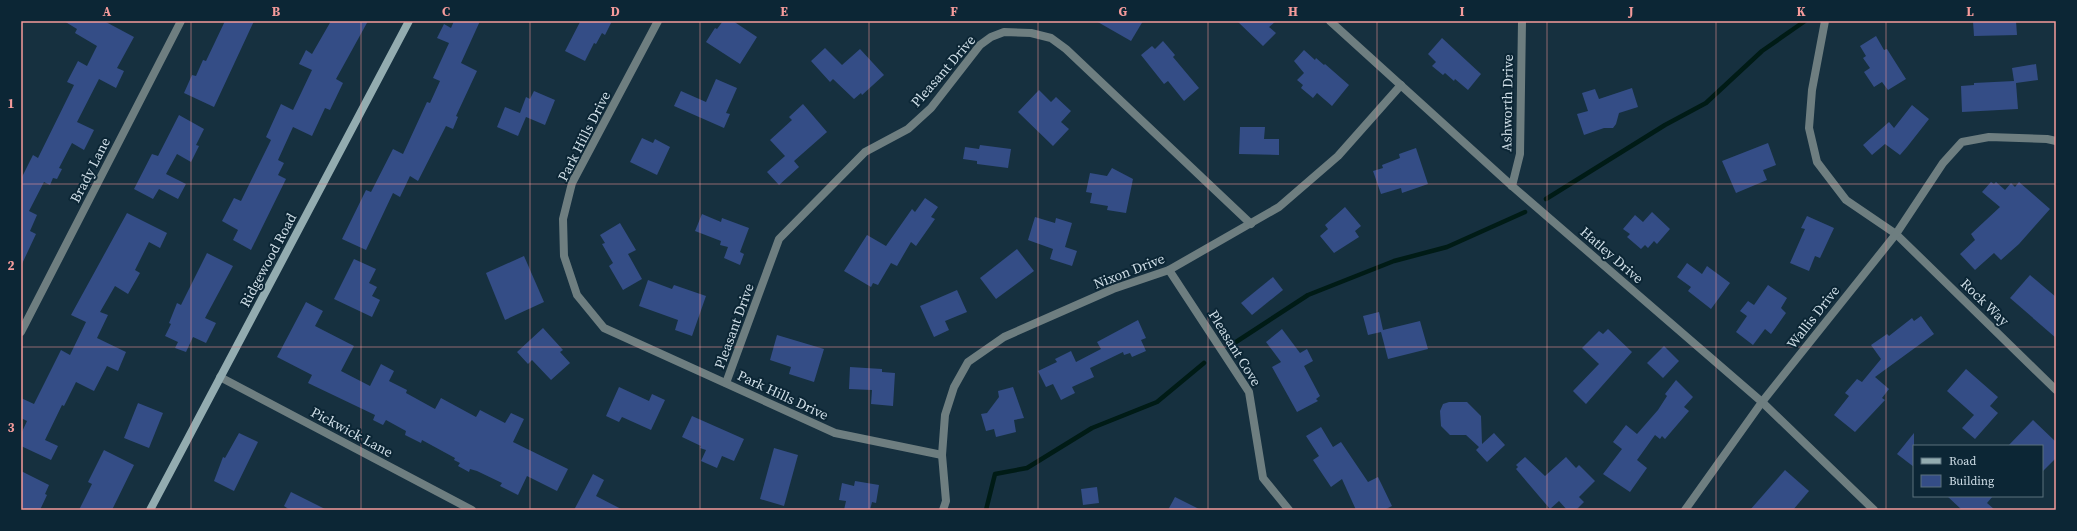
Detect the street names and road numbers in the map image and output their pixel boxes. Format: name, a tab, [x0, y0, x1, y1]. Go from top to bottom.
street label: Pleasant Drive	[906, 31, 980, 111]
street label: Ashworth Drive	[1496, 54, 1518, 152]
street label: Park Hills Drive	[553, 88, 615, 184]
street label: Brady Lane	[65, 134, 115, 206]
street label: Ridgewood Road	[235, 209, 301, 311]
street label: Hatley Drive	[1576, 222, 1648, 288]
street label: Nixon Drive	[1091, 248, 1167, 294]
street label: Rock Way	[1956, 274, 2014, 331]
street label: Pleasant Drive	[709, 280, 759, 372]
street label: Wallis Drive	[1782, 281, 1844, 353]
street label: Pleasant Cove	[1204, 306, 1266, 390]
street label: Park Hills Drive	[734, 365, 832, 425]
street label: Pickwick Lane	[307, 402, 397, 462]

